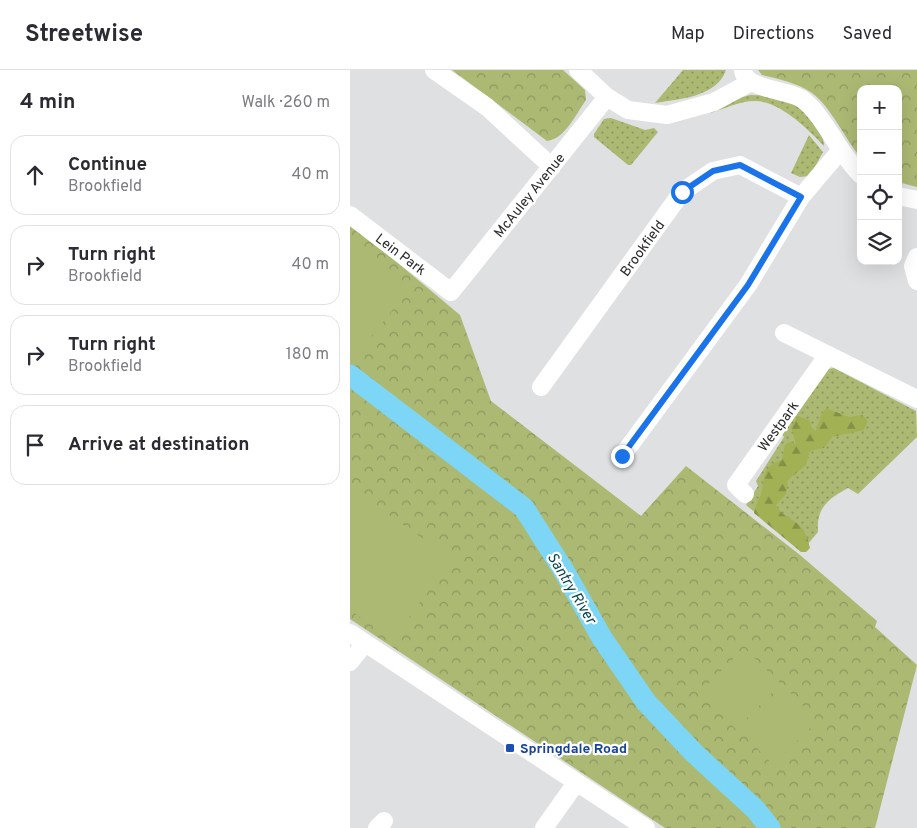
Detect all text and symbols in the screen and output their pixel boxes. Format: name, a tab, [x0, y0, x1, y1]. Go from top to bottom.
text: Streetwise	[25, 20, 143, 50]
text: Map	[671, 23, 705, 46]
text: Directions	[733, 23, 815, 46]
text: Saved	[843, 23, 892, 46]
map controls	[857, 85, 902, 265]
button: +	[857, 85, 902, 130]
text: 4 min	[20, 89, 76, 116]
text: Walk · 260 m	[241, 93, 330, 113]
button: −	[857, 130, 902, 175]
street label: McAuley Avenue	[491, 150, 569, 241]
text: Continue	[68, 153, 147, 177]
icon: ahead	[21, 161, 49, 189]
text: 40 m	[291, 165, 329, 185]
button: locate	[857, 175, 902, 220]
text: Brookfield	[68, 177, 142, 197]
route start	[671, 181, 694, 204]
street label: Brookfield	[617, 218, 669, 280]
button: layers	[857, 220, 902, 265]
street label: Lein Park	[371, 231, 429, 280]
text: Turn right	[68, 243, 156, 267]
icon: right	[21, 251, 49, 279]
text: 40 m	[291, 255, 329, 275]
text: Brookfield	[68, 267, 142, 287]
text: Turn right	[68, 333, 156, 357]
icon: right	[21, 341, 49, 369]
text: 180 m	[286, 345, 329, 365]
text: Brookfield	[68, 357, 142, 377]
street label: Westpark	[755, 398, 803, 456]
icon: arrive	[21, 431, 49, 459]
text: Arrive at destination	[68, 433, 249, 457]
route end	[611, 445, 634, 468]
water label: Santry River	[542, 550, 600, 629]
place label: Springdale Road	[520, 741, 627, 758]
marker: Springdale Road	[504, 742, 516, 754]

